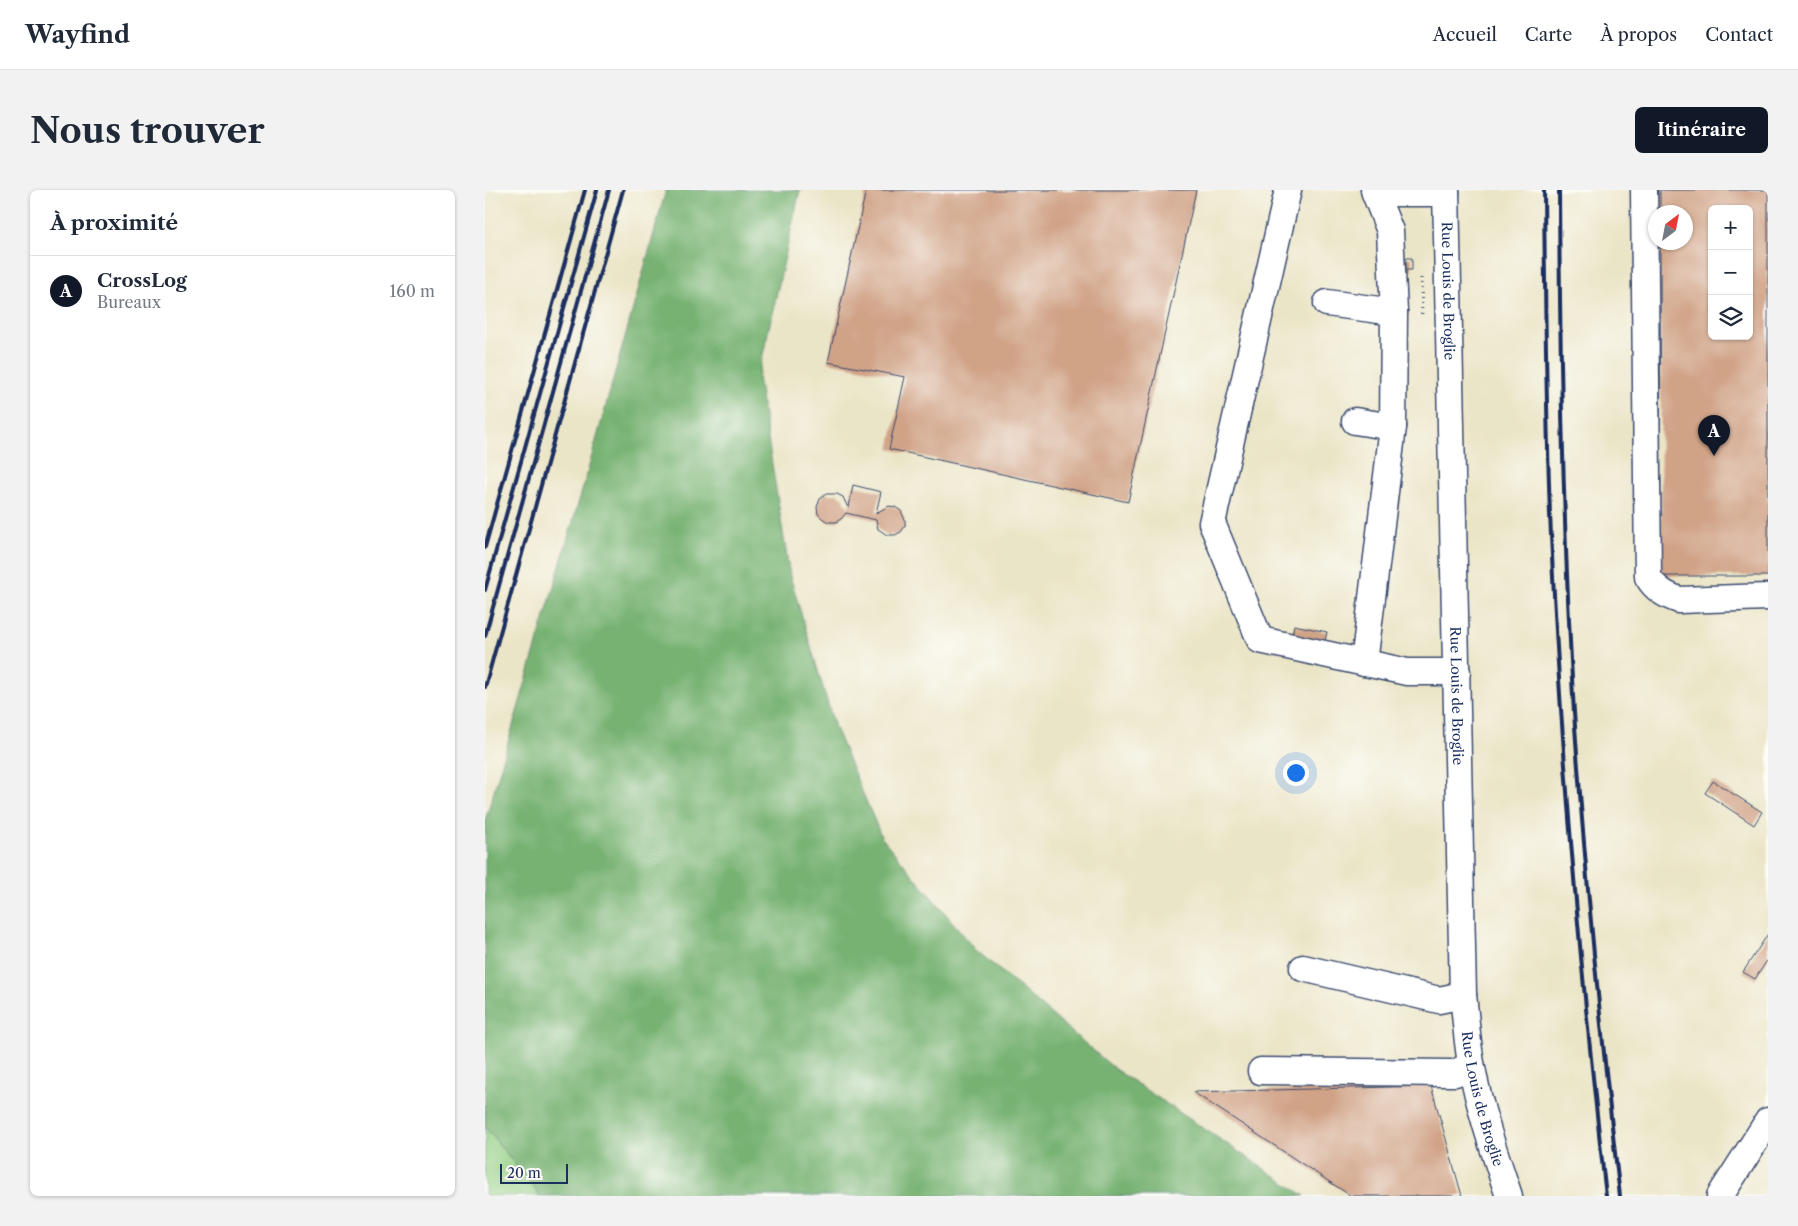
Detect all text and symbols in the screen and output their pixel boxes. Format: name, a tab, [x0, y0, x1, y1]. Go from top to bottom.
text: Wayfind	[25, 20, 130, 49]
text: Accueil	[1433, 24, 1497, 46]
text: Carte	[1525, 24, 1572, 46]
text: À propos	[1600, 24, 1677, 46]
text: Contact	[1705, 24, 1773, 46]
button: Itinéraire	[1635, 107, 1768, 153]
text: Nous trouver	[30, 109, 265, 152]
north arrow	[1648, 205, 1693, 250]
map controls	[1708, 205, 1753, 340]
button: +	[1708, 205, 1753, 250]
text: À proximité	[50, 210, 178, 235]
street label: Rue Louis de Broglie	[1438, 221, 1459, 361]
button: −	[1708, 250, 1753, 295]
text: CrossLog	[97, 269, 187, 292]
text: A	[60, 281, 72, 301]
text: 160 m	[390, 281, 435, 301]
text: Bureaux	[97, 292, 161, 312]
button: layers	[1708, 295, 1753, 340]
pin: A	[1698, 415, 1730, 456]
street label: Rue Louis de Broglie	[1446, 626, 1467, 766]
your location	[1283, 760, 1309, 786]
street label: Rue Louis de Broglie	[1458, 1030, 1508, 1169]
scale bar	[500, 1161, 567, 1184]
text: 20 m	[507, 1164, 541, 1182]

